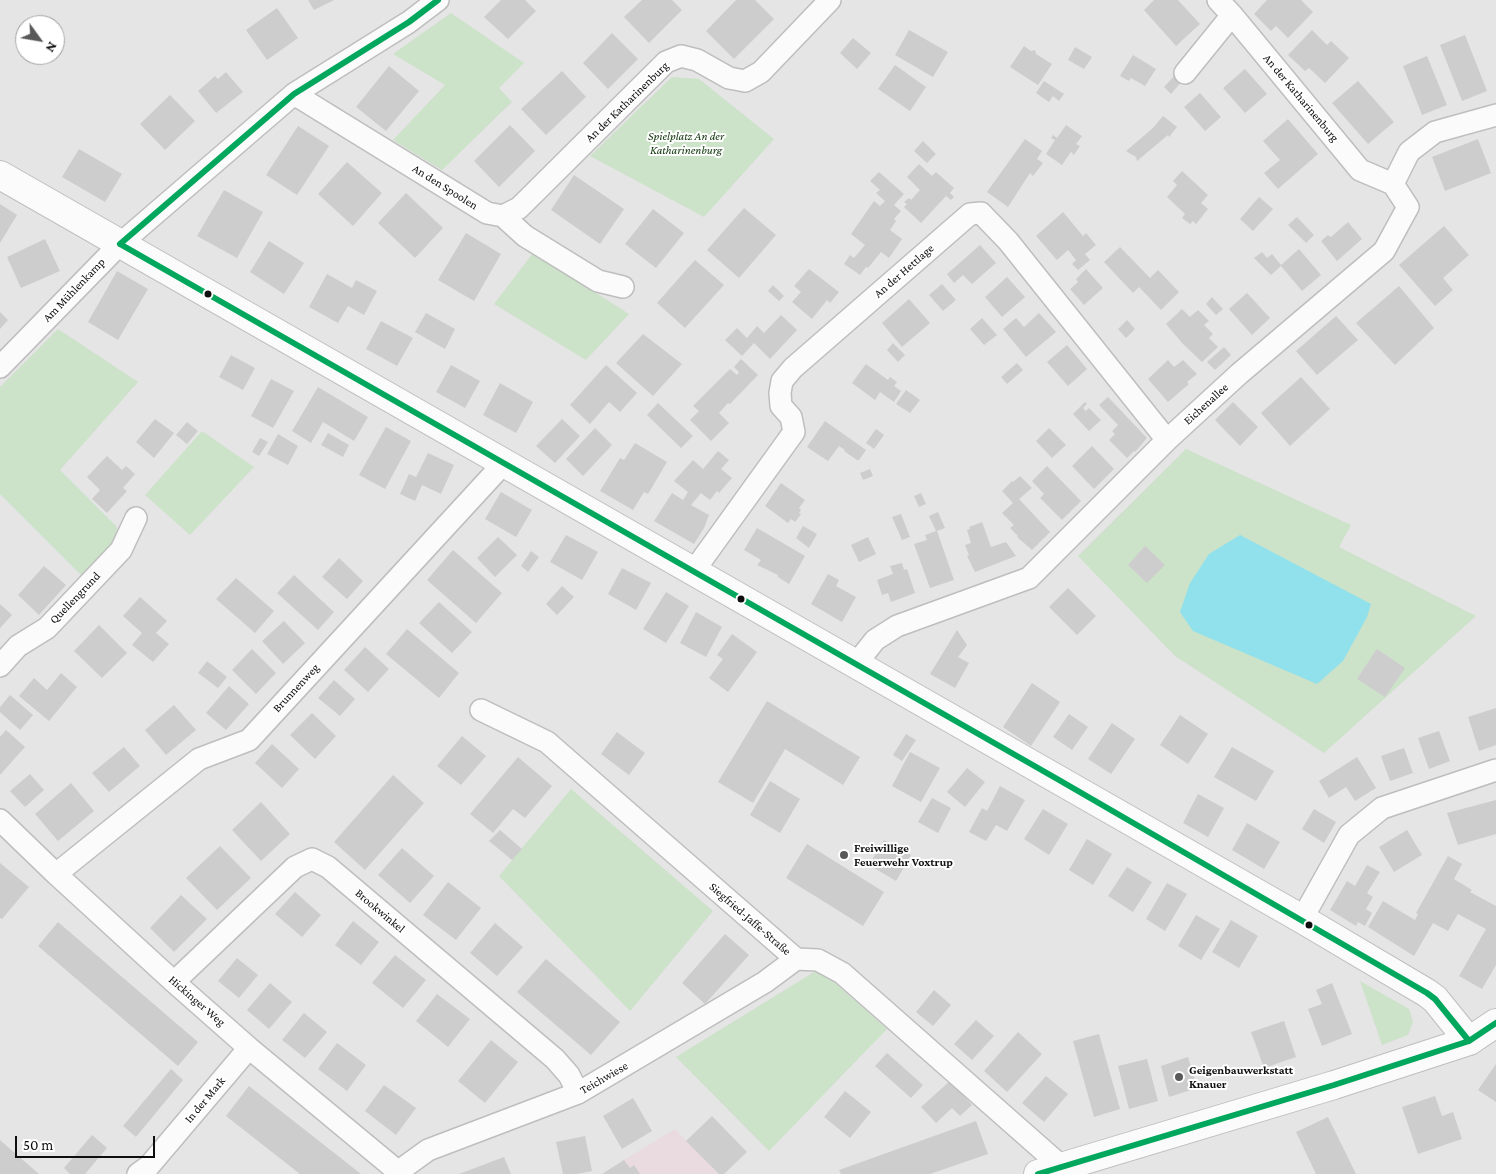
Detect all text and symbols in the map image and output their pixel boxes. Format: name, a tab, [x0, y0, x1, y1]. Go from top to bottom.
north arrow	[15, 15, 65, 65]
text: N	[43, 39, 61, 56]
street label: An der Katharinenburg	[1260, 51, 1342, 145]
street label: An der Katharinenburg	[582, 59, 672, 145]
park label: Spielplatz An der Katharinenburg	[648, 129, 724, 157]
street label: An den Spoolen	[410, 161, 480, 213]
street label: An der Hettlage	[871, 241, 937, 301]
street label: Am Mühlenkamp	[40, 255, 108, 325]
unlabelled marker	[203, 289, 213, 299]
street label: Eichenallee	[1181, 380, 1231, 428]
street label: Quellengrund	[47, 569, 103, 627]
unlabelled marker	[736, 594, 746, 604]
street label: Brunnenweg	[270, 661, 322, 715]
place label: Freiwillige Feuerwehr Voxtrup	[854, 841, 953, 869]
marker: Freiwillige Feuerwehr Voxtrup	[838, 849, 850, 861]
street label: Siegfried-Jaffe-Straße	[706, 880, 794, 958]
street label: Brookwinkel	[352, 886, 408, 936]
unlabelled marker	[1304, 920, 1314, 930]
street label: Hickinger Weg	[166, 972, 228, 1030]
street label: Teichwiese	[577, 1058, 631, 1098]
place label: Geigenbauwerkstatt Knauer	[1189, 1063, 1293, 1091]
marker: Geigenbauwerkstatt Knauer	[1173, 1071, 1185, 1083]
street label: In der Mark	[182, 1074, 228, 1126]
scale bar	[18, 1126, 158, 1158]
text: 50 m	[23, 1137, 53, 1153]

